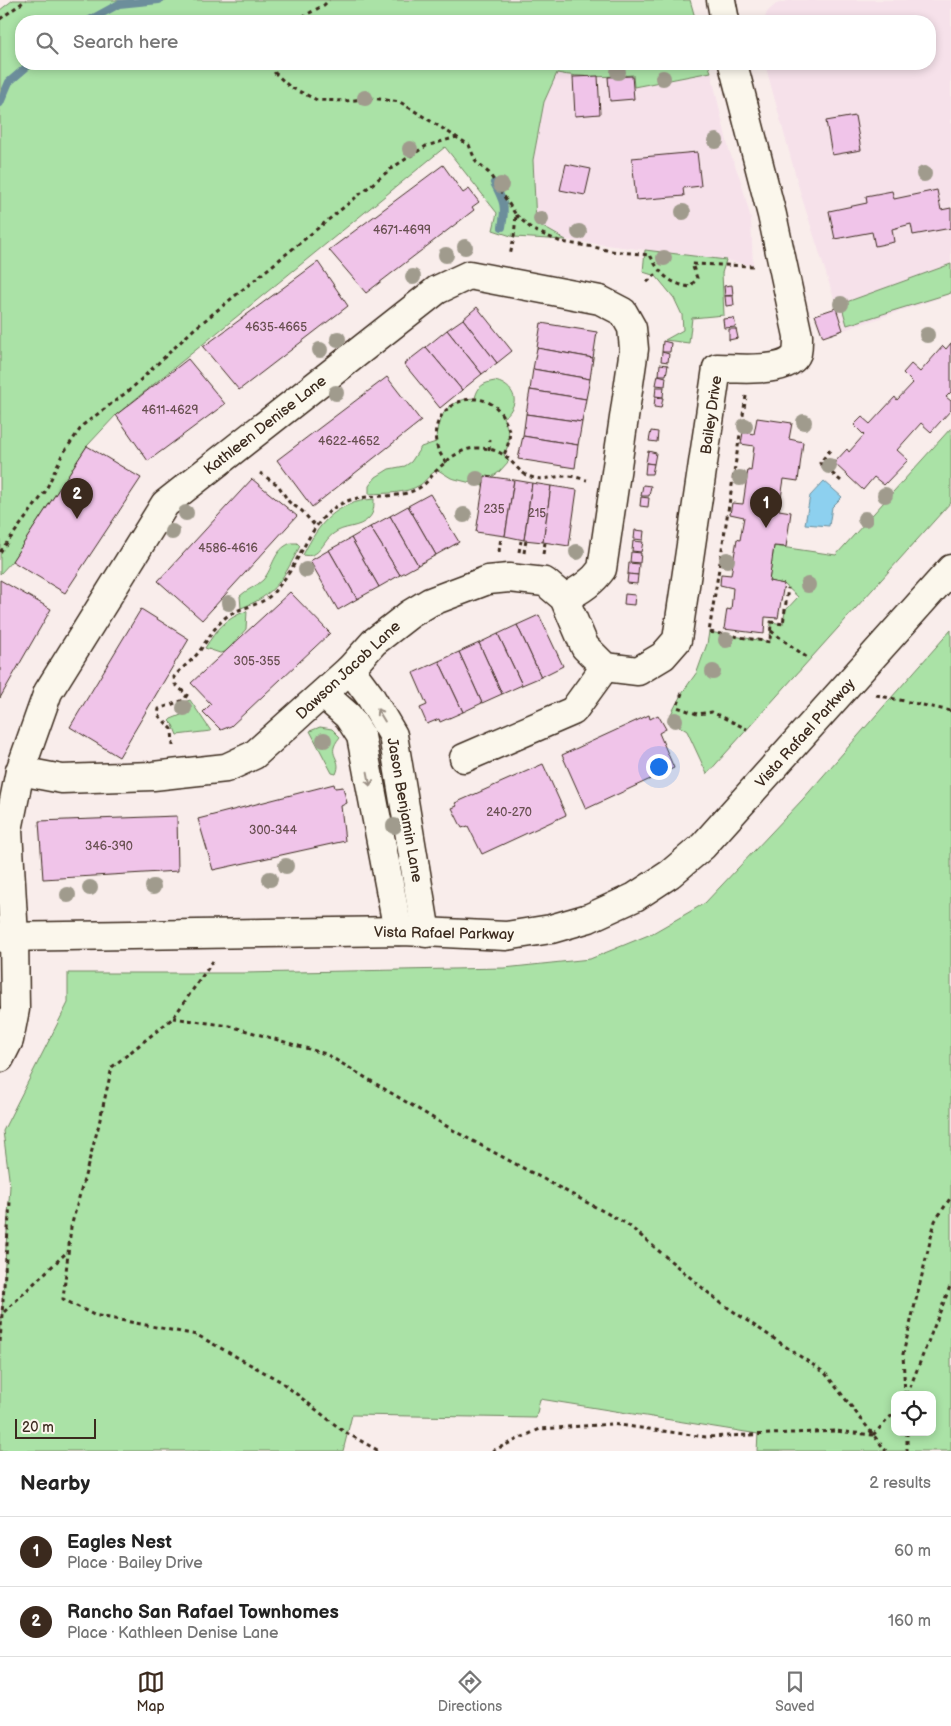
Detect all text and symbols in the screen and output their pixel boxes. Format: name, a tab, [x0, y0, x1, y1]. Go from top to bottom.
search box	[15, 15, 936, 70]
icon: search	[33, 29, 61, 57]
text: Search here	[73, 31, 178, 54]
house number: 4671-4699	[373, 223, 431, 238]
house number: 4635-4665	[245, 320, 307, 335]
street label: Kathleen Denise Lane	[200, 372, 331, 479]
street label: Bailey Drive	[697, 374, 726, 456]
house number: 4611-4629	[141, 403, 199, 418]
house number: 4622-4652	[318, 434, 380, 449]
pin: 2	[61, 478, 93, 519]
pin: 1	[750, 487, 782, 528]
house number: 235	[483, 502, 505, 517]
house number: 215	[528, 506, 546, 521]
house number: 4586-4616	[198, 541, 258, 556]
street label: Dawson Jacob Lane	[292, 617, 405, 724]
house number: 305-355	[234, 654, 281, 669]
street label: Vista Rafael Parkway	[751, 675, 859, 792]
one-way arrow	[376, 708, 386, 722]
street label: Jason Benjamin Lane	[382, 736, 427, 884]
your location	[646, 754, 672, 780]
one-way arrow	[365, 770, 375, 786]
house number: 240-270	[486, 805, 532, 820]
house number: 300-344	[249, 823, 298, 838]
house number: 346-390	[85, 839, 133, 854]
street label: Vista Rafael Parkway	[374, 923, 514, 944]
map controls	[891, 1391, 936, 1436]
button: locate	[891, 1391, 936, 1436]
scale bar	[15, 1416, 96, 1439]
text: 20 m	[22, 1419, 54, 1436]
text: Nearby	[20, 1471, 90, 1496]
text: 2 results	[869, 1474, 931, 1493]
text: Eagles Nest	[67, 1531, 172, 1554]
text: 1	[33, 1542, 39, 1561]
text: 60 m	[894, 1542, 931, 1561]
text: Place · Bailey Drive	[67, 1554, 203, 1573]
text: Rancho San Rafael Townhomes	[67, 1601, 339, 1624]
text: 2	[31, 1612, 41, 1631]
text: 160 m	[888, 1612, 931, 1631]
text: Place · Kathleen Denise Lane	[67, 1624, 278, 1643]
tab: Map	[137, 1668, 165, 1715]
tab: Directions	[438, 1668, 502, 1715]
tab: Saved	[775, 1668, 814, 1715]

